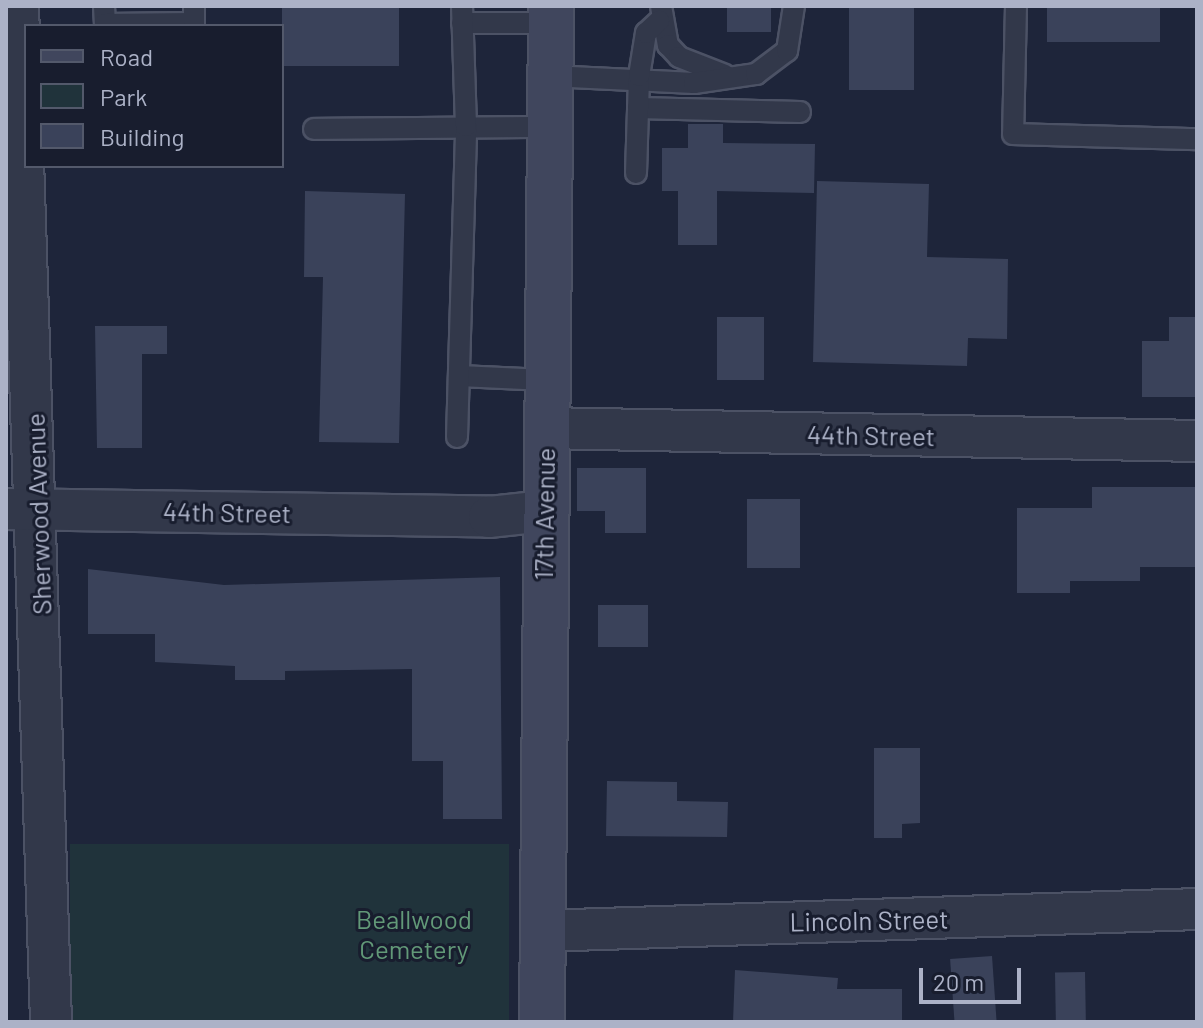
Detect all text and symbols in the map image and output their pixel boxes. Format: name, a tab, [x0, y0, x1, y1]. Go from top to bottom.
legend	[24, 24, 284, 168]
text: Road	[100, 42, 153, 71]
text: Park	[100, 82, 147, 111]
text: Building	[100, 122, 184, 151]
street label: Sherwood Avenue	[19, 413, 57, 615]
street label: 44th Street	[807, 418, 935, 452]
street label: 17th Avenue	[527, 447, 561, 581]
street label: 44th Street	[163, 495, 291, 529]
park label: Beallwood Cemetery	[356, 903, 472, 964]
street label: Lincoln Street	[789, 903, 949, 937]
scale bar	[923, 952, 1025, 1002]
text: 20 m	[933, 967, 984, 996]

